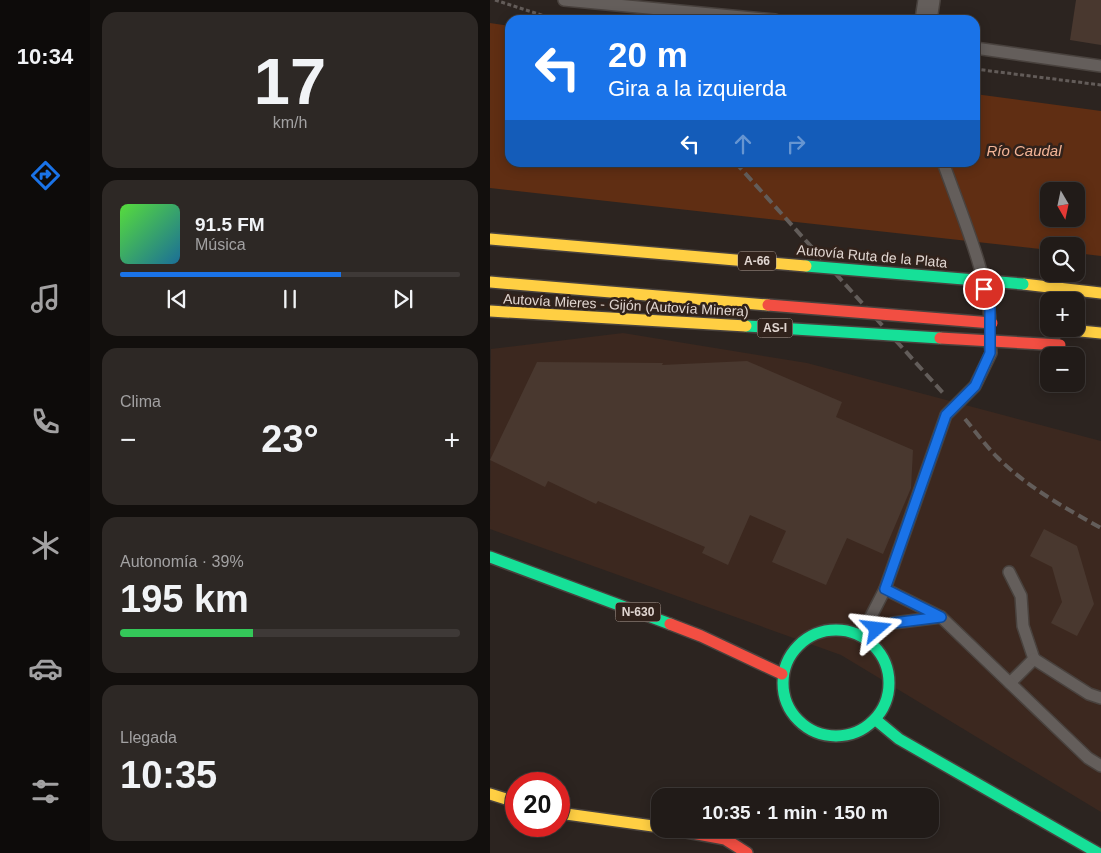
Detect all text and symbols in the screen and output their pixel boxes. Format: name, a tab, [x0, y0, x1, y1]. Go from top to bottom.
icon: left	[525, 35, 590, 100]
text: 20 m	[608, 35, 688, 74]
text: 10:34	[17, 44, 73, 69]
text: 17	[254, 45, 326, 118]
text: Gira a la izquierda	[608, 76, 787, 101]
text: km/h	[273, 114, 307, 131]
icon: left	[676, 130, 704, 158]
icon: ahead	[729, 130, 757, 158]
icon: right	[782, 130, 810, 158]
water label: Río Caudal	[986, 142, 1062, 159]
icon: directions	[28, 158, 63, 193]
north arrow	[1040, 182, 1085, 228]
map controls	[1040, 182, 1085, 392]
text: 91.5 FM	[195, 214, 265, 235]
text: Música	[195, 236, 246, 253]
button: search	[1040, 237, 1085, 282]
street label: Autovía Ruta de la Plata	[796, 241, 948, 271]
road number: A-66	[738, 252, 776, 270]
pin	[963, 268, 1005, 310]
icon: arrive	[970, 275, 998, 303]
icon: music	[28, 281, 63, 316]
icon: previous	[163, 285, 191, 313]
icon: pause	[276, 285, 304, 313]
icon: next	[389, 285, 417, 313]
street label: Autovía Mieres - Gijón (Autovía Minera)	[503, 291, 749, 319]
button: +	[1040, 292, 1085, 337]
road number: AS-I	[758, 318, 792, 338]
button: −	[1040, 347, 1085, 392]
text: Clima	[120, 393, 161, 410]
icon: phone	[28, 404, 63, 439]
text: 23°	[261, 418, 319, 460]
text: −	[120, 424, 136, 455]
text: +	[444, 424, 460, 455]
icon: climate	[28, 528, 63, 563]
text: Autonomía · 39%	[120, 553, 244, 570]
text: 195 km	[120, 578, 249, 620]
road number: N-630	[616, 602, 660, 622]
position arrow	[850, 602, 902, 654]
icon: car	[28, 651, 63, 686]
text: Llegada	[120, 729, 177, 746]
text: 10:35	[120, 754, 217, 796]
speed limit sign: 20	[505, 772, 570, 837]
icon: filters	[28, 774, 63, 809]
text: 10:35 · 1 min · 150 m	[702, 802, 888, 823]

